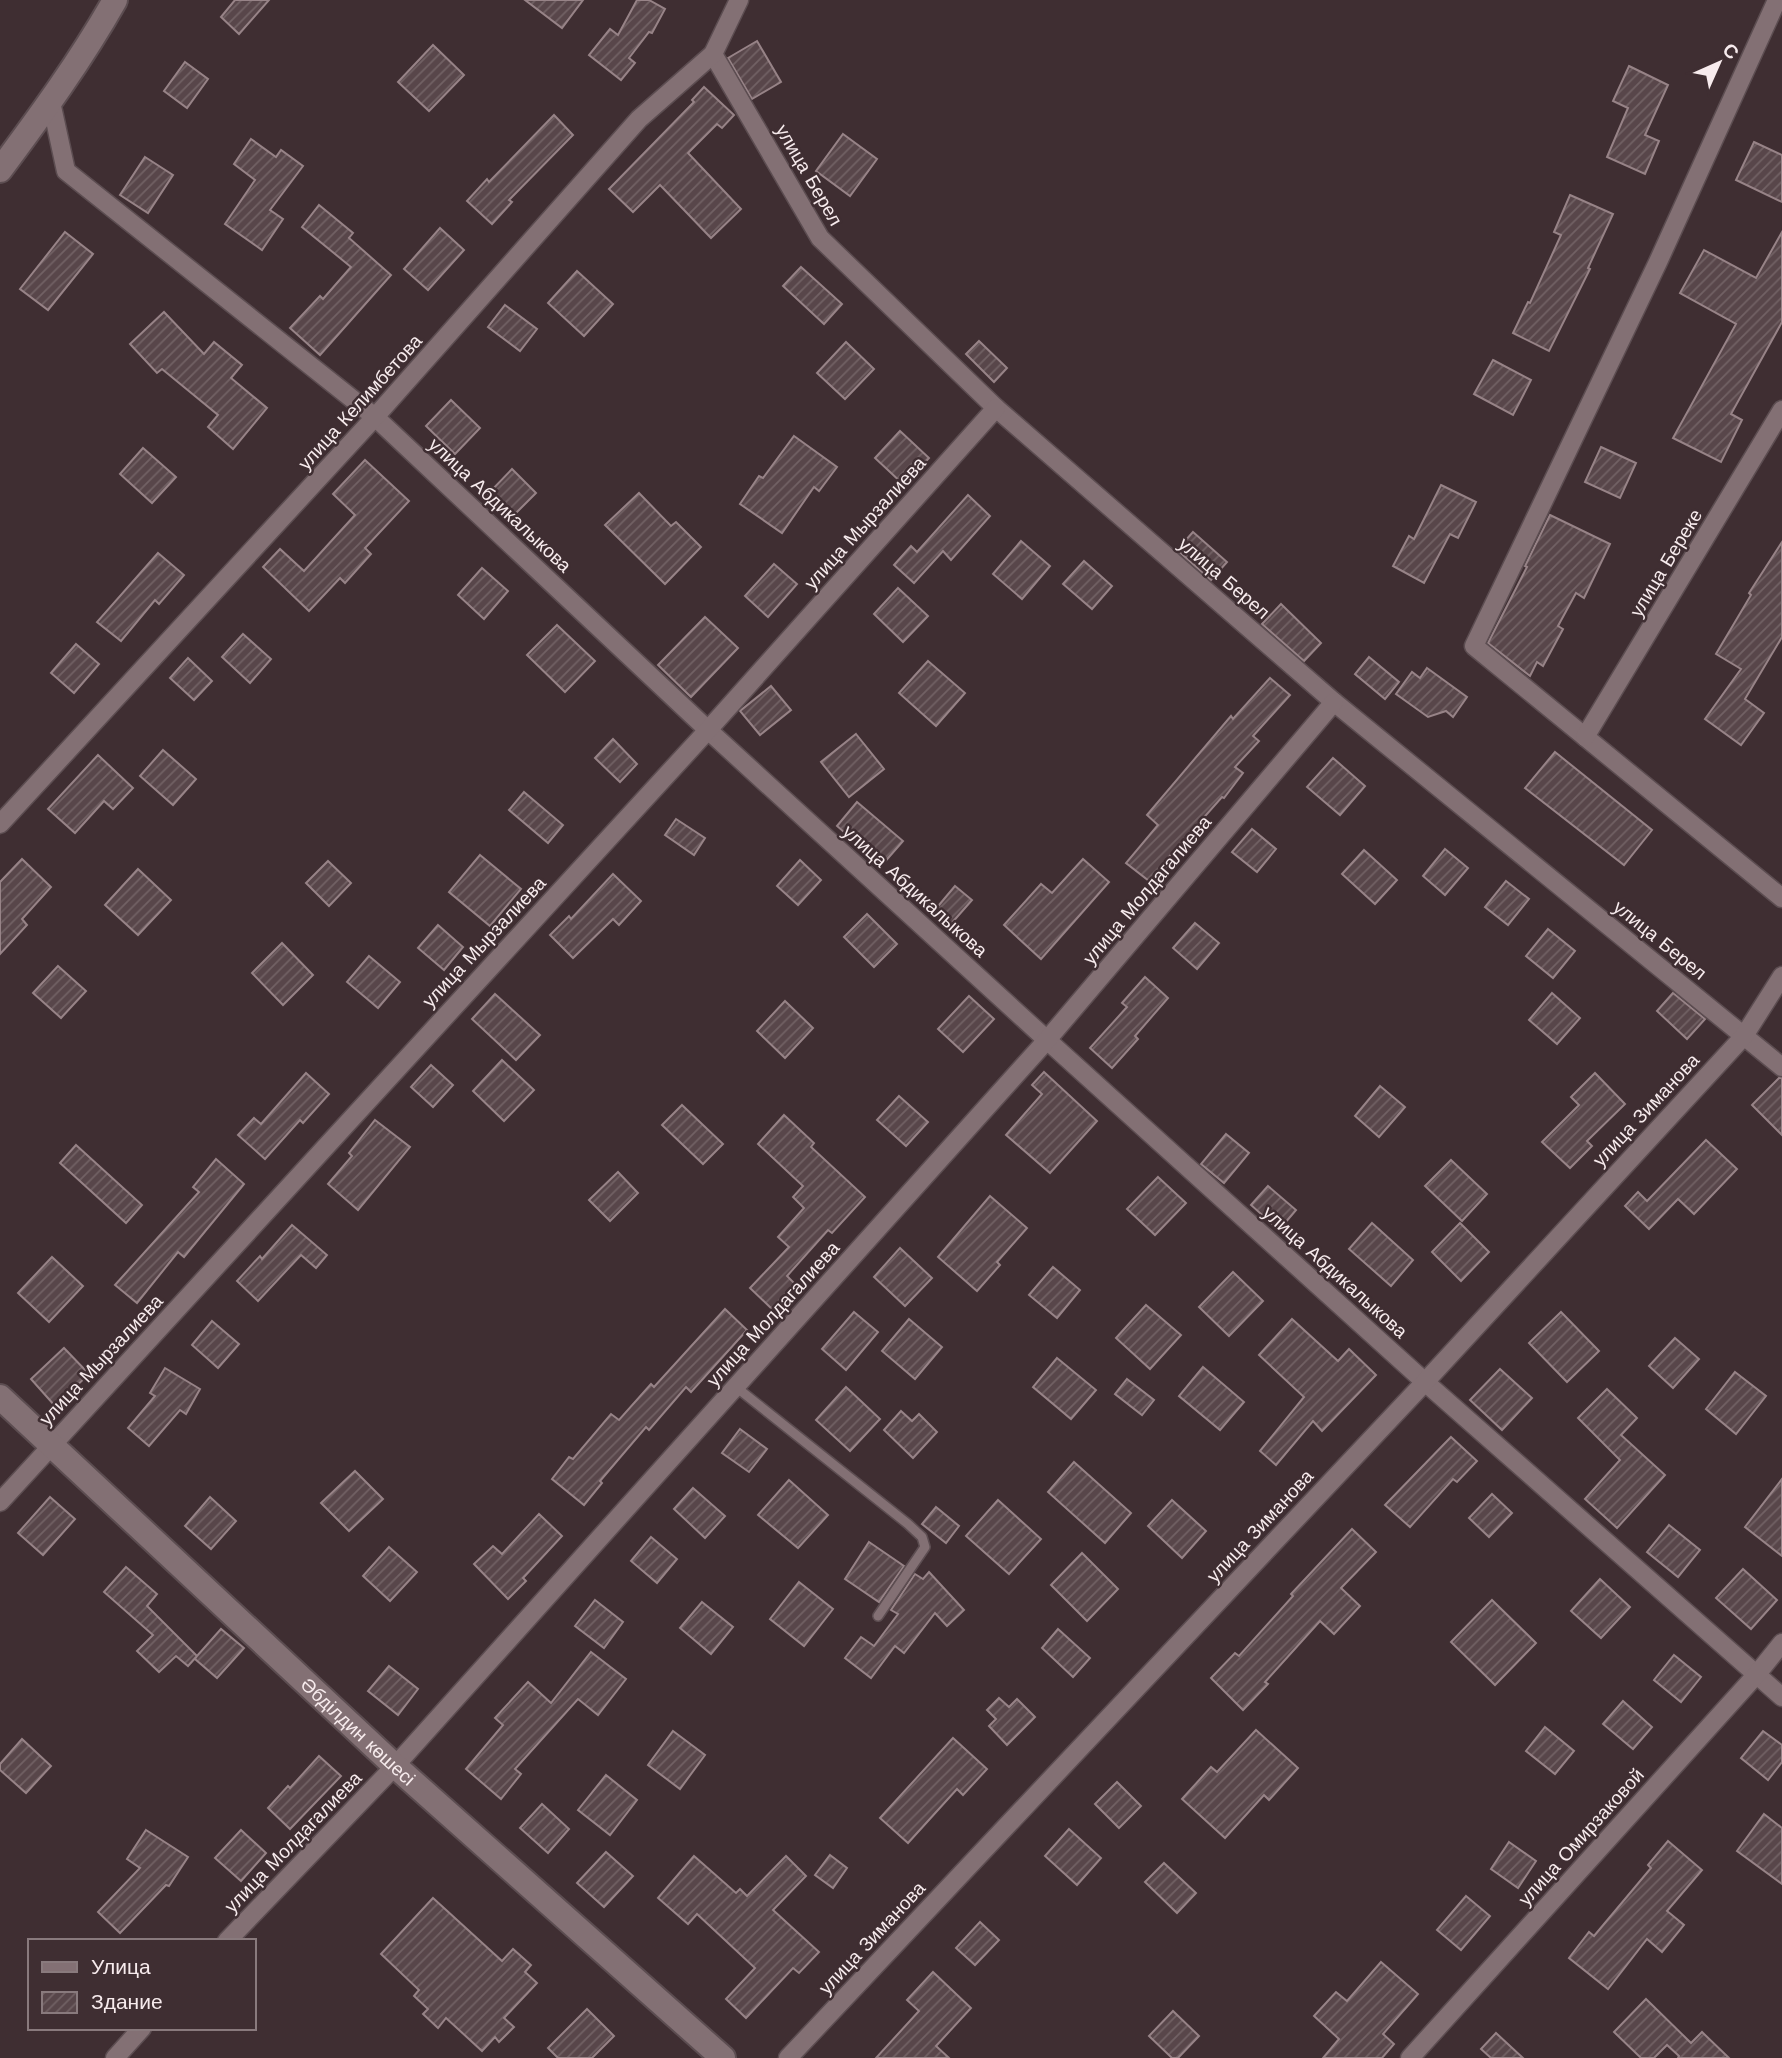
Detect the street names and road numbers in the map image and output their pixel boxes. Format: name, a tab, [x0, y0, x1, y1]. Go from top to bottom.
street label: улица Берел	[771, 120, 847, 230]
street label: улица Келимбетова	[293, 329, 427, 474]
street label: улица Абдикалыкова	[424, 433, 576, 577]
street label: улица Мырзалиева	[799, 452, 931, 594]
street label: улица Береке	[1625, 505, 1707, 621]
street label: улица Берел	[1174, 532, 1274, 624]
street label: улица Молдагалиева	[1078, 810, 1216, 969]
street label: улица Абдикалыкова	[838, 820, 992, 962]
street label: улица Мырзалиева	[417, 871, 551, 1012]
street label: улица Берел	[1609, 895, 1711, 985]
street label: улица Зиманова	[1588, 1048, 1704, 1171]
street label: улица Абдикалыкова	[1258, 1201, 1412, 1343]
street label: улица Молдагалиева	[702, 1236, 845, 1391]
street label: улица Мырзалиева	[34, 1289, 168, 1430]
street label: улица Зиманова	[1202, 1464, 1318, 1587]
street label: Әбділдин көшесі	[296, 1673, 420, 1790]
street label: улица Омирзаковой	[1513, 1764, 1649, 1910]
street label: улица Молдагалиева	[220, 1766, 367, 1917]
street label: улица Зиманова	[814, 1876, 930, 1999]

